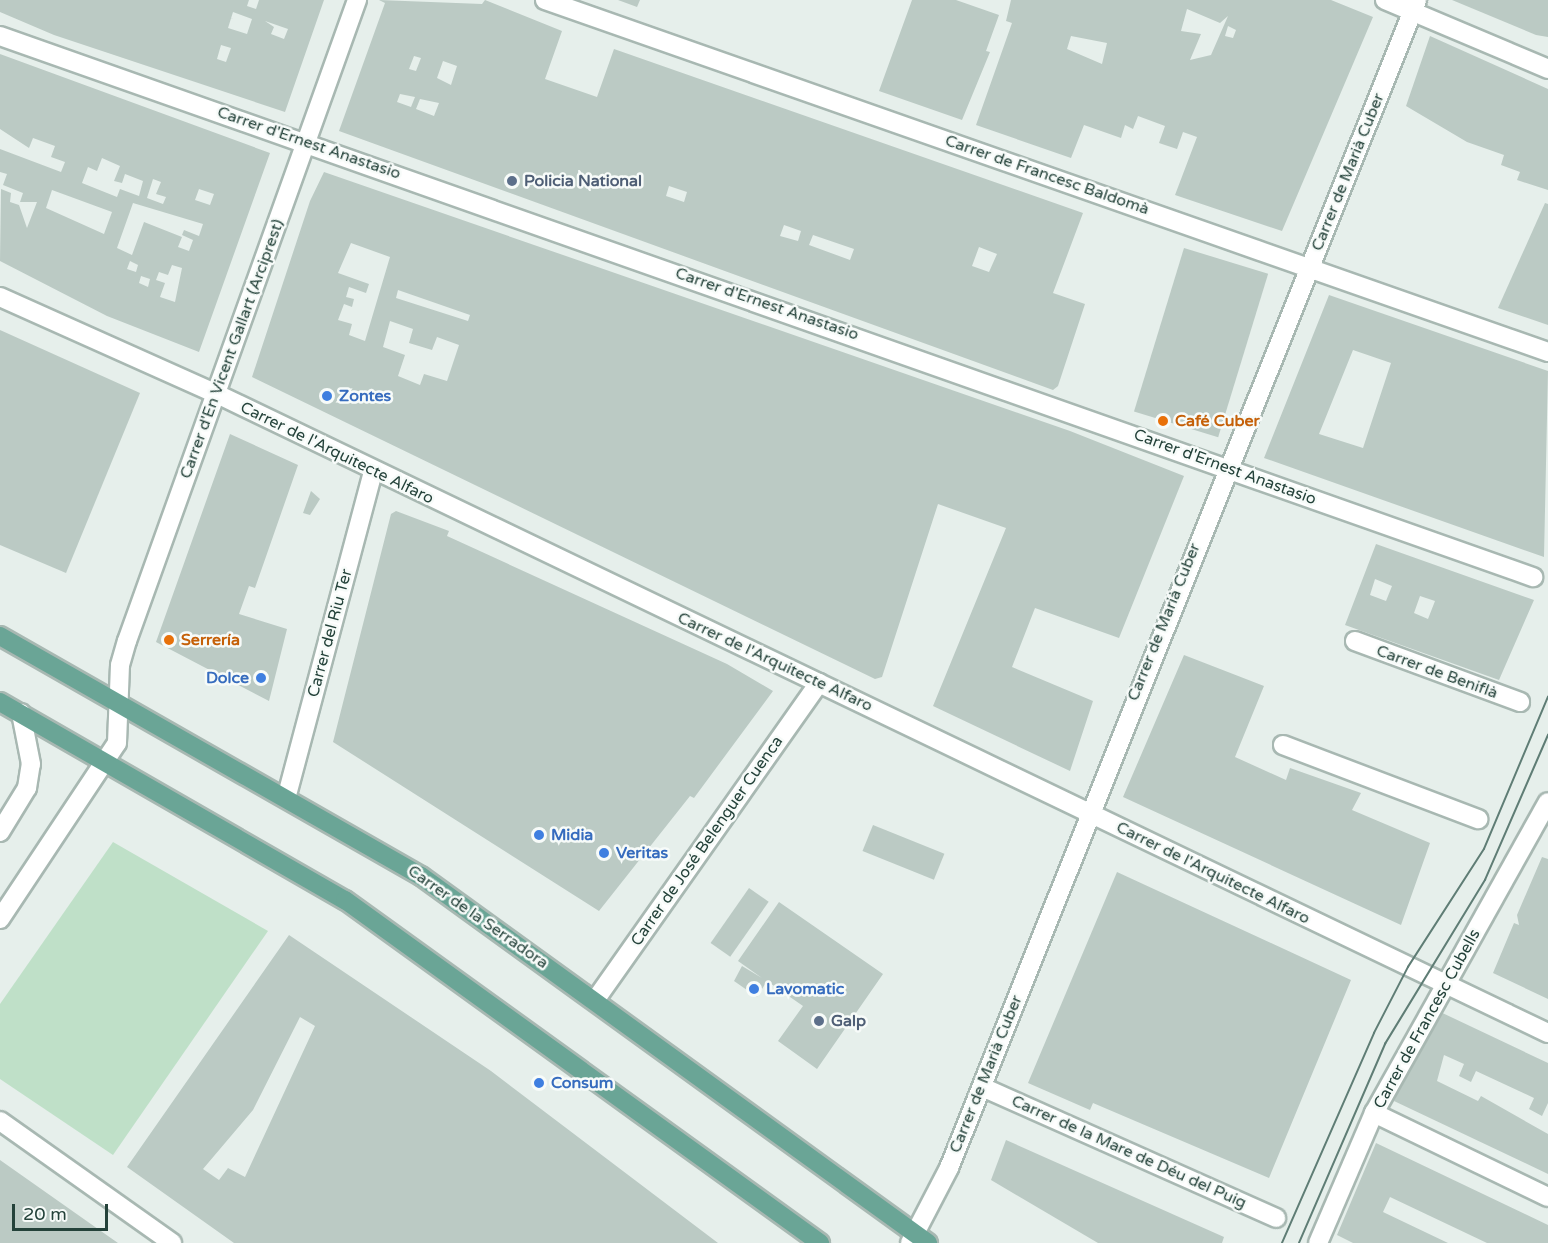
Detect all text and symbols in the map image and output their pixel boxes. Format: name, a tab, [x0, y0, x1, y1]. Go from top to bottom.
street label: Carrer de Marià Cuber	[1308, 90, 1388, 254]
street label: Carrer d'Ernest Anastasio	[215, 103, 403, 183]
street label: Carrer de Francesc Baldomà	[943, 131, 1151, 219]
place label: Policia National	[524, 171, 642, 191]
marker: Policia National	[505, 174, 519, 188]
street label: Carrer d'En Vicent Gallart (Arciprest)	[176, 217, 288, 481]
street label: Carrer d'Ernest Anastasio	[673, 264, 861, 344]
place label: Zontes	[339, 386, 391, 406]
marker: Zontes	[320, 389, 334, 403]
street label: Carrer de l'Arquitecte Alfaro	[237, 398, 437, 508]
place label: Café Cuber	[1175, 411, 1260, 431]
marker: Café Cuber	[1156, 414, 1170, 428]
street label: Carrer d'Ernest Anastasio	[1131, 425, 1319, 509]
street label: Carrer de Marià Cuber	[1124, 540, 1204, 704]
street label: Carrer del Riu Ter	[304, 567, 356, 699]
street label: Carrer de l'Arquitecte Alfaro	[674, 608, 876, 716]
place label: Serrería	[181, 630, 240, 650]
marker: Serrería	[162, 633, 176, 647]
street label: Carrer de Beniflà	[1374, 641, 1500, 703]
place label: Dolce	[206, 668, 249, 688]
marker: Dolce	[254, 671, 268, 685]
street label: Carrer de José Belenguer Cuenca	[627, 732, 787, 950]
street label: Carrer de l'Arquitecte Alfaro	[1113, 818, 1313, 928]
place label: Midia	[551, 825, 593, 845]
marker: Midia	[532, 828, 546, 842]
place label: Veritas	[616, 843, 668, 863]
marker: Veritas	[597, 846, 611, 860]
street label: Carrer de la Serradora	[404, 861, 552, 973]
street label: Carrer de Francesc Cubells	[1370, 926, 1484, 1112]
place label: Lavomatic	[766, 979, 844, 999]
marker: Lavomatic	[747, 982, 761, 996]
street label: Carrer de Marià Cuber	[946, 992, 1026, 1156]
place label: Galp	[831, 1011, 866, 1031]
marker: Galp	[812, 1014, 826, 1028]
place label: Consum	[551, 1073, 613, 1093]
marker: Consum	[532, 1076, 546, 1090]
street label: Carrer de la Mare de Déu del Puig	[1009, 1091, 1249, 1213]
scale bar	[15, 1192, 111, 1230]
text: 20 m	[23, 1203, 67, 1225]

